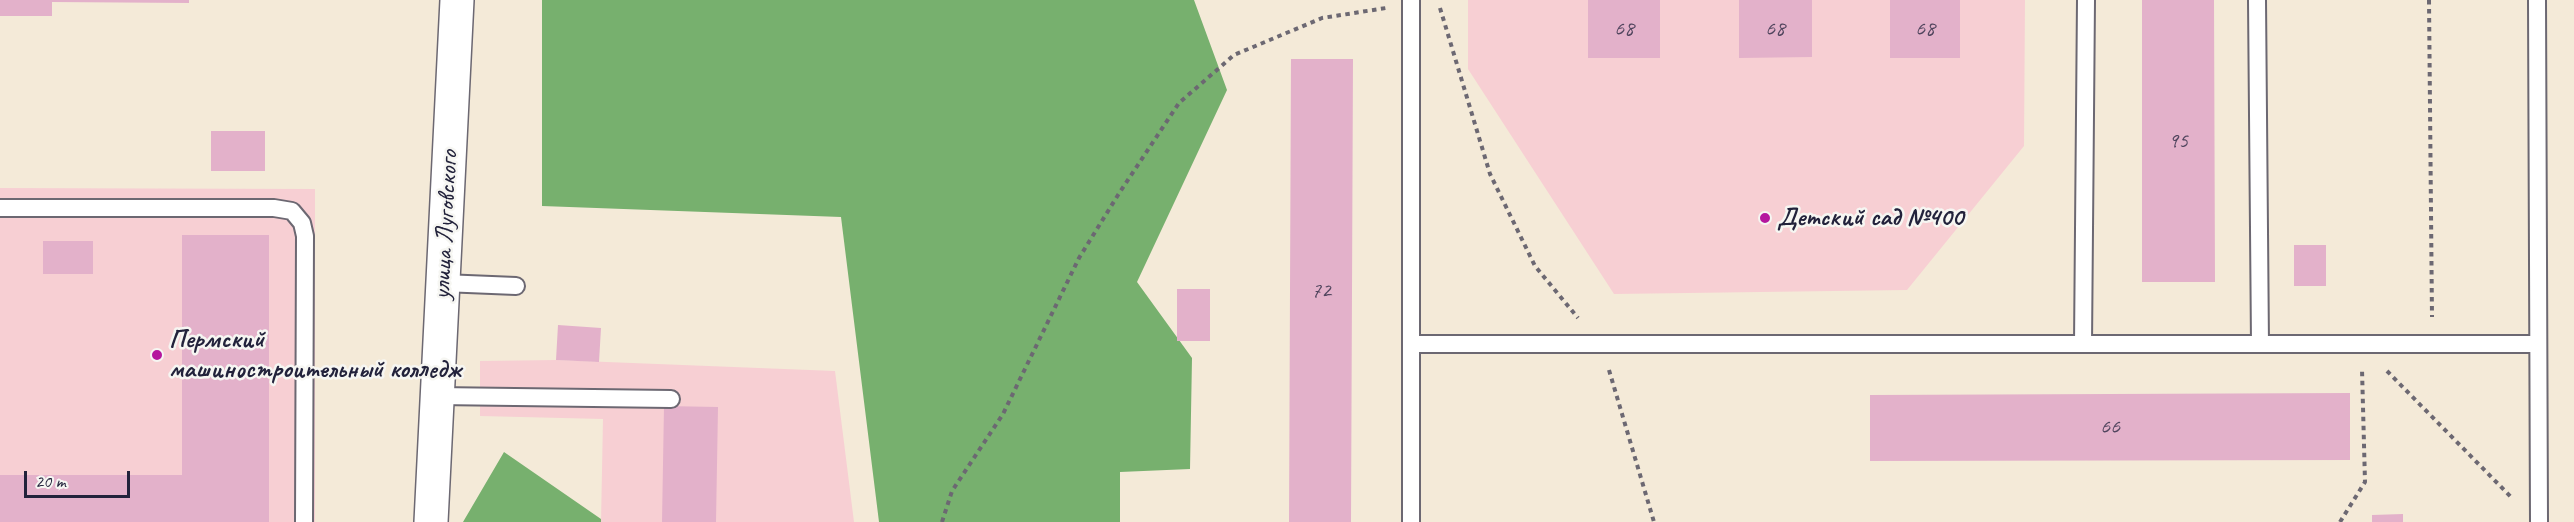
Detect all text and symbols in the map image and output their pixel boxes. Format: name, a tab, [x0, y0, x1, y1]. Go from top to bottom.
house number: 68	[1614, 16, 1634, 42]
house number: 68	[1765, 16, 1785, 42]
house number: 68	[1915, 16, 1935, 42]
house number: 95	[2168, 128, 2188, 154]
street label: улица Луговского	[427, 149, 465, 301]
place label: Детский сад №400	[1777, 202, 1963, 234]
marker: Детский сад №400	[1758, 211, 1772, 225]
house number: 72	[1311, 278, 1331, 304]
place label: Пермский машиностроительный колледж	[169, 324, 461, 386]
marker: Пермский машиностроительный колледж	[150, 348, 164, 362]
house number: 66	[2100, 414, 2120, 440]
scale bar	[27, 459, 134, 497]
text: 20 m	[35, 470, 66, 492]

